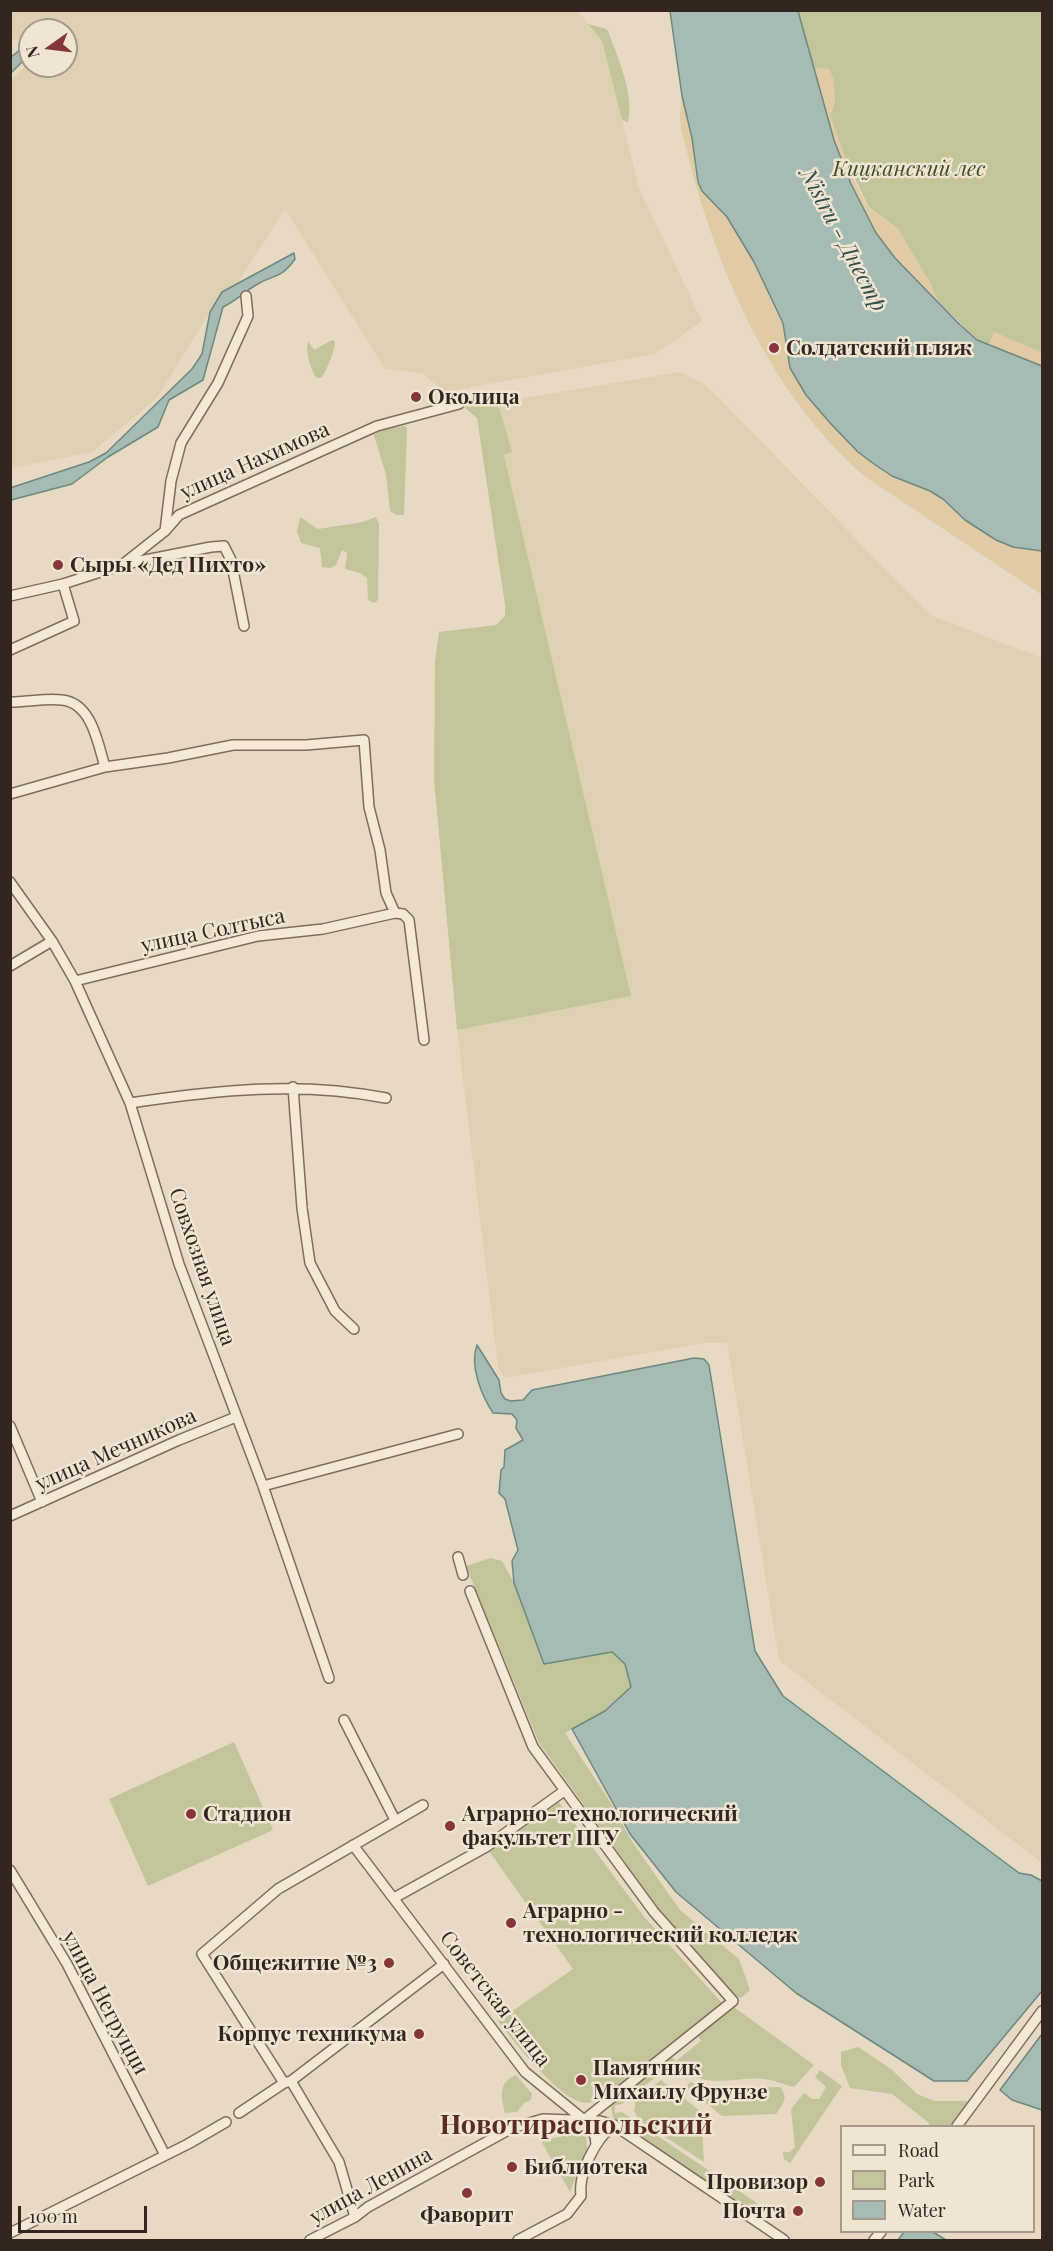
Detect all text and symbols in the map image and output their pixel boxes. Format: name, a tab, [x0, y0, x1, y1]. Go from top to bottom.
north arrow	[18, 18, 78, 78]
text: N	[20, 44, 44, 60]
park label: Кицканский лес	[833, 156, 985, 182]
water label: Nistru - Днестр	[794, 164, 892, 316]
place label: Солдатский пляж	[786, 335, 972, 361]
marker: Солдатский пляж	[767, 341, 781, 355]
place label: Околица	[428, 384, 520, 410]
marker: Околица	[409, 390, 423, 404]
street label: улица Нахимова	[177, 417, 333, 505]
place label: Сыры «Дед Пихто»	[70, 552, 266, 578]
marker: Сыры «Дед Пихто»	[51, 558, 65, 572]
street label: улица Солтыса	[139, 903, 287, 959]
street label: Совхозная улица	[163, 1185, 241, 1349]
street label: улица Мечникова	[32, 1403, 200, 1497]
place label: Стадион	[203, 1801, 291, 1827]
place label: Аграрно-технологический факультет ПГУ	[462, 1801, 738, 1851]
marker: Стадион	[184, 1807, 198, 1821]
marker: Аграрно-технологический факультет ПГУ	[443, 1819, 457, 1833]
place label: Аграрно - технологический колледж	[523, 1898, 798, 1948]
marker: Аграрно - технологический колледж	[504, 1916, 518, 1930]
street label: Советская улица	[434, 1926, 556, 2072]
street label: улица Негруцци	[56, 1927, 154, 2079]
place label: Общежитие №3	[213, 1950, 377, 1976]
marker: Общежитие №3	[382, 1956, 396, 1970]
place label: Корпус техникума	[218, 2021, 407, 2047]
marker: Корпус техникума	[412, 2027, 426, 2041]
place label: Памятник Михаилу Фрунзе	[593, 2055, 767, 2105]
marker: Памятник Михаилу Фрунзе	[574, 2073, 588, 2087]
district label: Новотираспольский	[440, 2110, 712, 2142]
legend	[840, 2125, 1035, 2233]
text: Road	[898, 2138, 939, 2162]
street label: улица Ленина	[305, 2142, 437, 2230]
place label: Библиотека	[524, 2154, 648, 2180]
marker: Библиотека	[505, 2160, 519, 2174]
text: Park	[898, 2168, 935, 2192]
place label: Провизор	[706, 2169, 808, 2195]
marker: Провизор	[813, 2175, 827, 2189]
marker: Фаворит	[460, 2186, 474, 2200]
scale bar	[21, 2194, 150, 2232]
place label: Почта	[722, 2198, 786, 2224]
text: Water	[898, 2198, 946, 2222]
place label: Фаворит	[421, 2202, 513, 2228]
text: 100 m	[29, 2204, 78, 2228]
marker: Почта	[791, 2204, 805, 2218]

